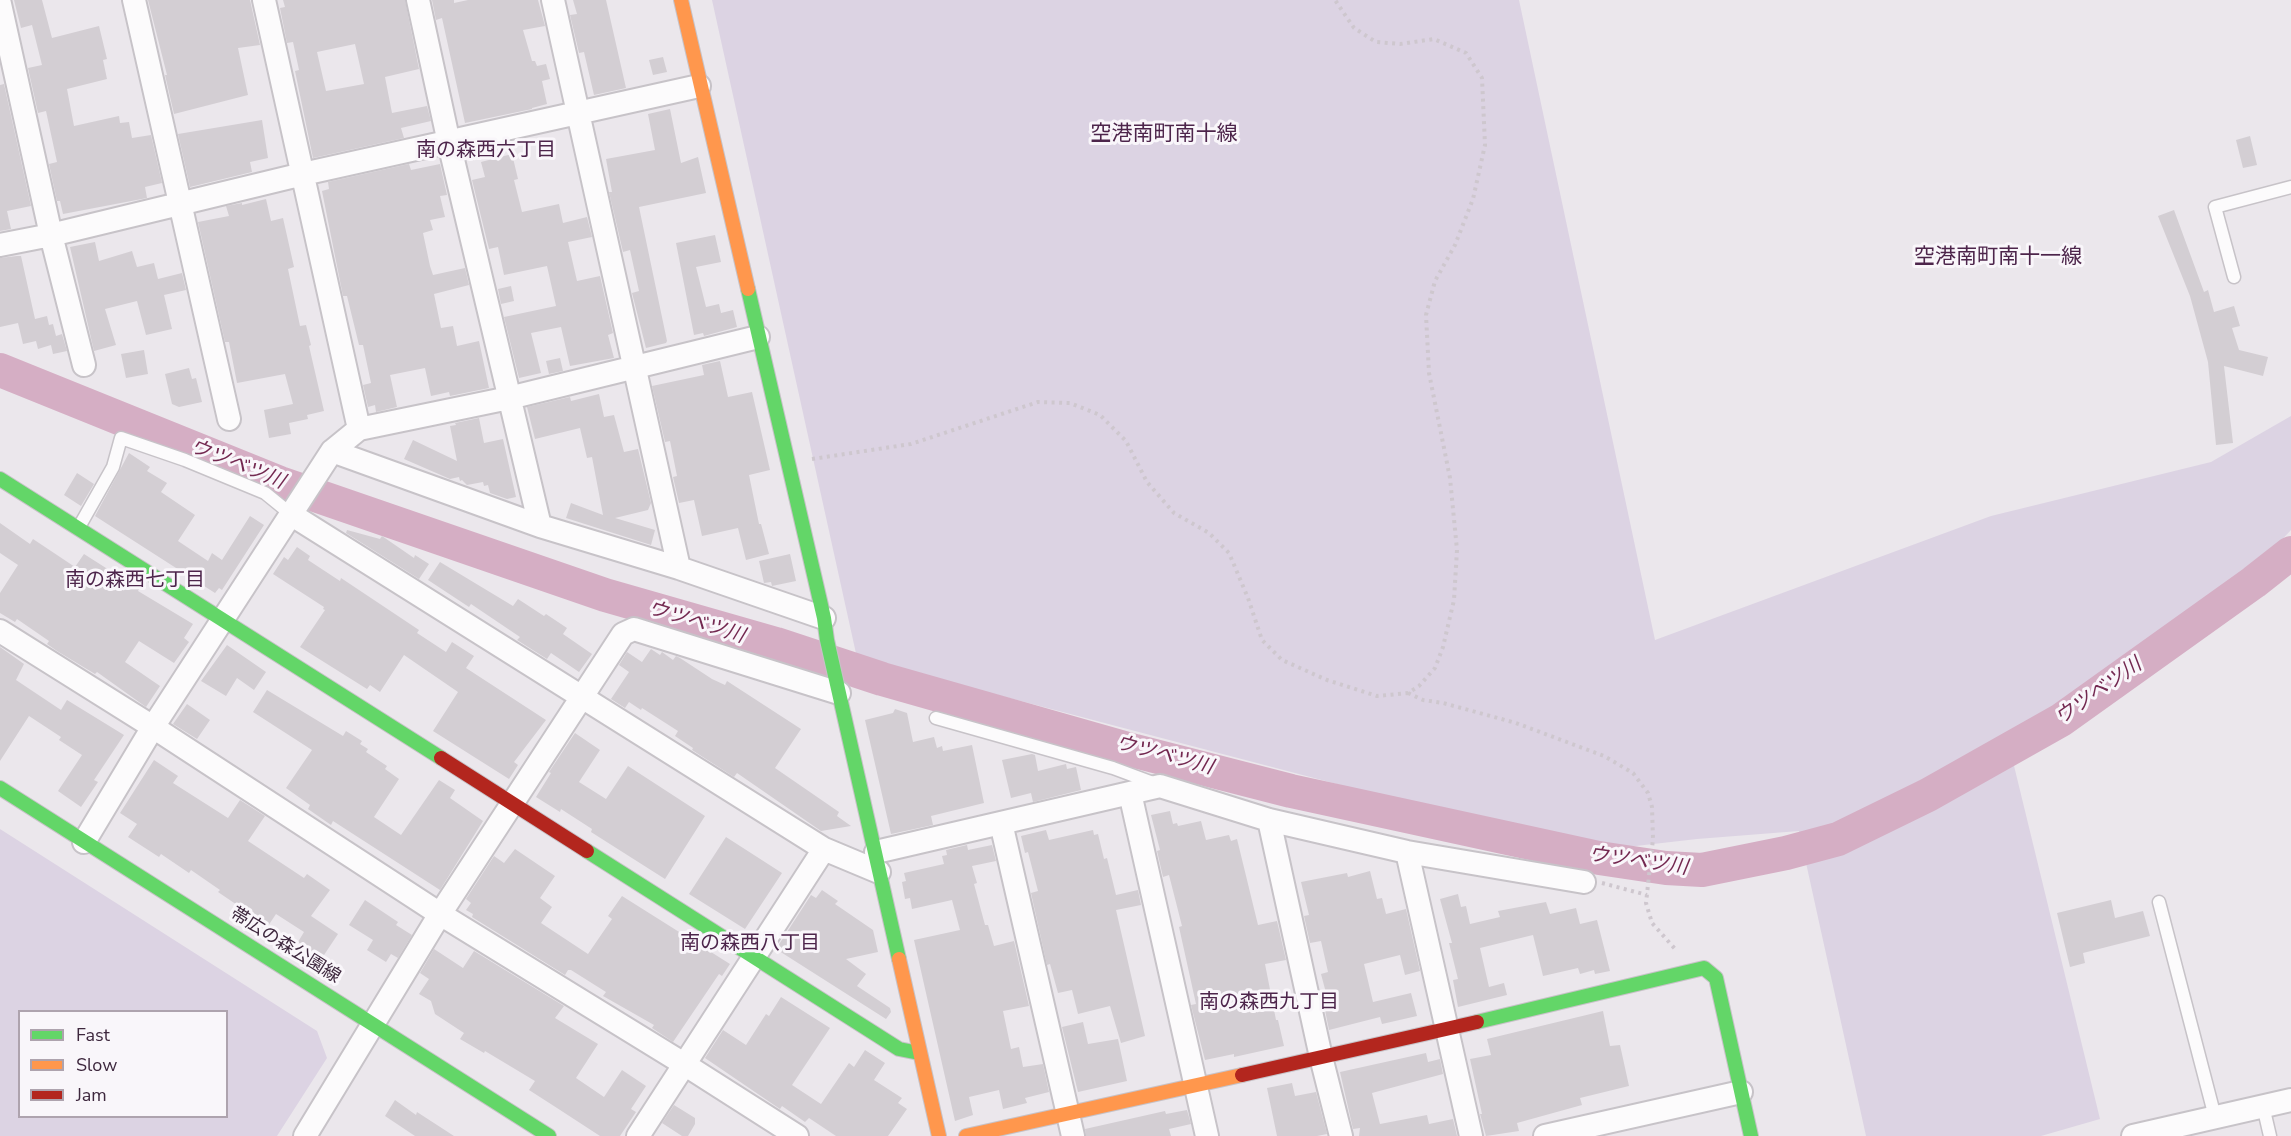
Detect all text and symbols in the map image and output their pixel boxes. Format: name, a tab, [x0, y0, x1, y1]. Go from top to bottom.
district label: 空港南町南十線	[1091, 122, 1237, 148]
district label: 南の森西六丁目	[416, 139, 556, 163]
district label: 空港南町南十一線	[1914, 245, 2082, 271]
water label: ウツベツ川	[186, 435, 288, 495]
district label: 南の森西七丁目	[65, 569, 205, 593]
water label: ウツベツ川	[645, 597, 747, 649]
water label: ウツベツ川	[2051, 653, 2147, 731]
water label: ウツベツ川	[1113, 731, 1215, 781]
water label: ウツベツ川	[1587, 843, 1689, 881]
street label: 帯広の森公園線	[226, 903, 344, 989]
district label: 南の森西八丁目	[680, 932, 820, 956]
district label: 南の森西九丁目	[1199, 991, 1339, 1015]
legend	[18, 1010, 228, 1118]
text: Fast	[76, 1023, 110, 1047]
text: Slow	[76, 1053, 117, 1077]
text: Jam	[76, 1083, 107, 1107]

